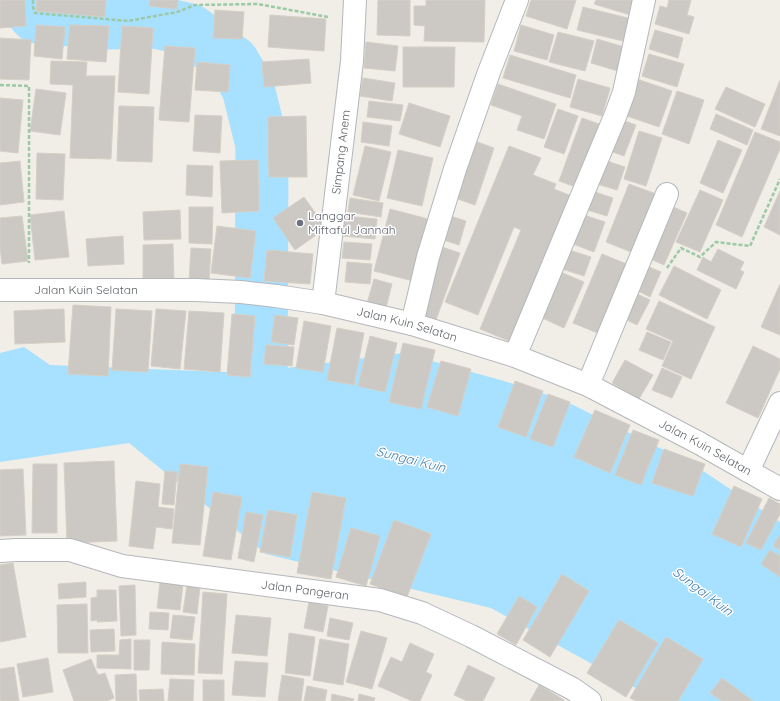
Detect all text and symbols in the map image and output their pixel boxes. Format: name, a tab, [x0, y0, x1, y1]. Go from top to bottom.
street label: Simpang Anem	[328, 109, 353, 195]
place label: Langgar Miftaful Jannah	[308, 208, 395, 237]
marker: Langgar Miftaful Jannah	[295, 218, 305, 228]
street label: Jalan Kuin Selatan	[34, 282, 138, 297]
street label: Jalan Kuin Selatan	[355, 303, 459, 345]
street label: Jalan Kuin Selatan	[656, 415, 755, 478]
water label: Sungai Kuin	[375, 443, 448, 475]
water label: Sungai Kuin	[670, 563, 736, 619]
street label: Jalan Pangeran	[260, 576, 350, 603]

